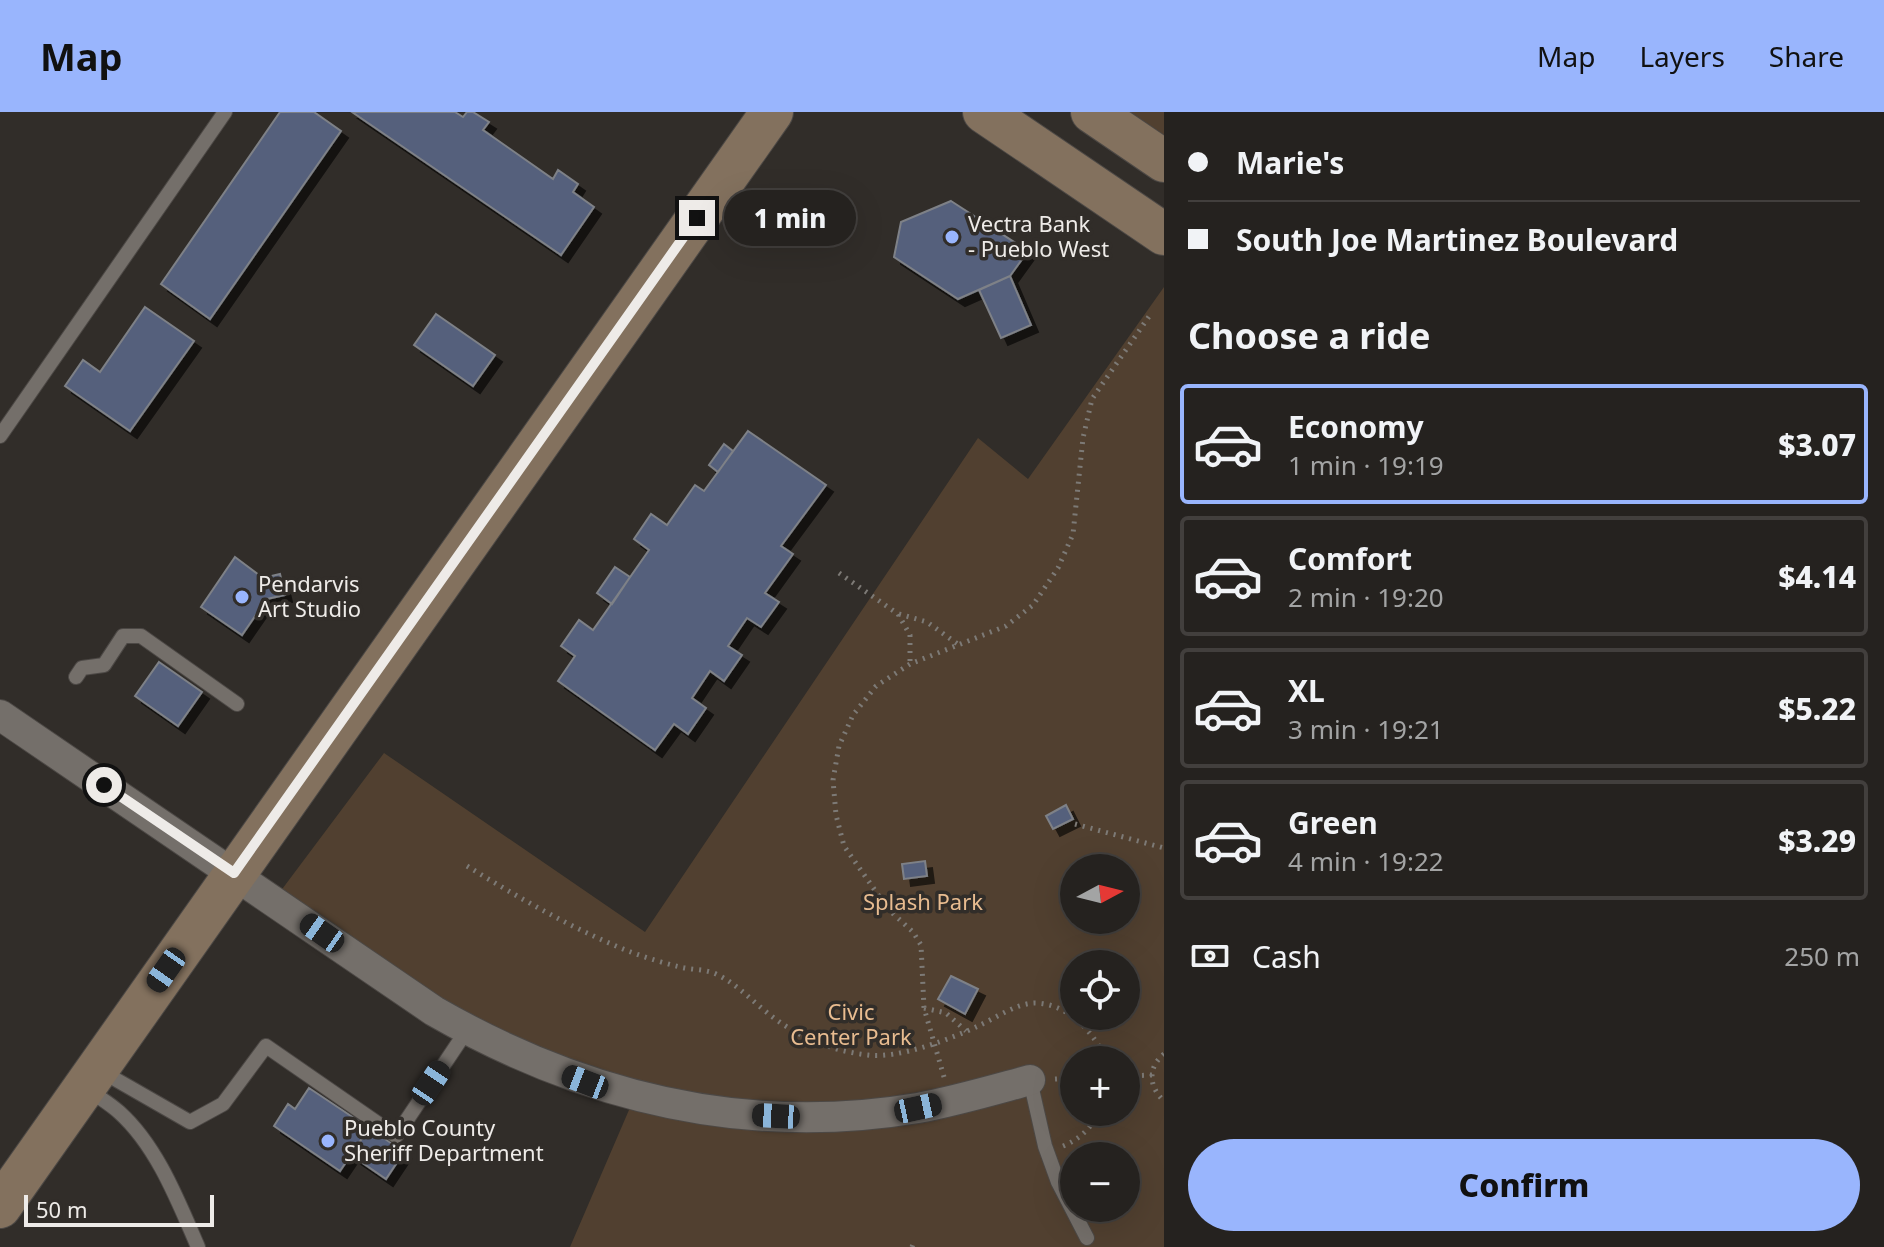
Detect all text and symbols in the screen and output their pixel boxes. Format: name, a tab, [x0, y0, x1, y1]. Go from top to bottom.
text: Map	[40, 30, 123, 82]
text: Map	[1537, 37, 1595, 75]
text: Layers	[1639, 37, 1725, 75]
text: Share	[1769, 37, 1844, 75]
text: Marie's	[1236, 142, 1344, 183]
callout: 1 min	[725, 190, 857, 246]
route end	[679, 200, 715, 236]
text: 1 min	[754, 200, 826, 236]
place label: Vectra Bank - Pueblo West	[968, 208, 1109, 263]
text: South Joe Martinez Boulevard	[1236, 219, 1678, 260]
marker: Vectra Bank - Pueblo West	[943, 228, 961, 246]
text: Choose a ride	[1188, 311, 1430, 360]
text: Economy	[1288, 406, 1424, 447]
icon: car	[1192, 408, 1264, 480]
text: $3.07	[1778, 424, 1856, 465]
text: 1 min · 19:19	[1288, 447, 1444, 483]
text: Comfort	[1288, 538, 1412, 579]
icon: car	[1192, 540, 1264, 612]
text: $4.14	[1778, 556, 1856, 597]
place label: Pendarvis Art Studio	[258, 568, 361, 623]
text: 2 min · 19:20	[1288, 579, 1444, 615]
marker: Pendarvis Art Studio	[233, 588, 251, 606]
text: XL	[1288, 670, 1325, 711]
icon: car	[1192, 672, 1264, 744]
text: $5.22	[1778, 688, 1856, 729]
text: 3 min · 19:21	[1288, 711, 1444, 747]
route start	[86, 767, 122, 803]
text: Green	[1288, 802, 1378, 843]
icon: car	[1192, 804, 1264, 876]
text: $3.29	[1778, 820, 1856, 861]
text: 4 min · 19:22	[1288, 843, 1444, 879]
north arrow	[1060, 854, 1140, 934]
map controls	[1060, 854, 1140, 1222]
park label: Splash Park	[863, 886, 983, 916]
car	[295, 909, 349, 957]
icon: cash	[1188, 934, 1232, 978]
text: Cash	[1252, 936, 1321, 977]
text: 250 m	[1784, 938, 1860, 974]
car	[142, 943, 190, 997]
button: locate	[1060, 950, 1140, 1030]
park label: Civic Center Park	[790, 996, 912, 1051]
button: +	[1060, 1046, 1140, 1126]
car	[408, 1056, 454, 1110]
car	[558, 1062, 612, 1102]
car	[892, 1091, 944, 1125]
car	[751, 1103, 801, 1129]
place label: Pueblo County Sheriff Department	[344, 1112, 544, 1167]
marker: Pueblo County Sheriff Department	[319, 1132, 337, 1150]
button: Confirm	[1188, 1139, 1860, 1231]
button: −	[1060, 1142, 1140, 1222]
scale bar	[24, 1191, 214, 1227]
text: 50 m	[36, 1194, 87, 1224]

